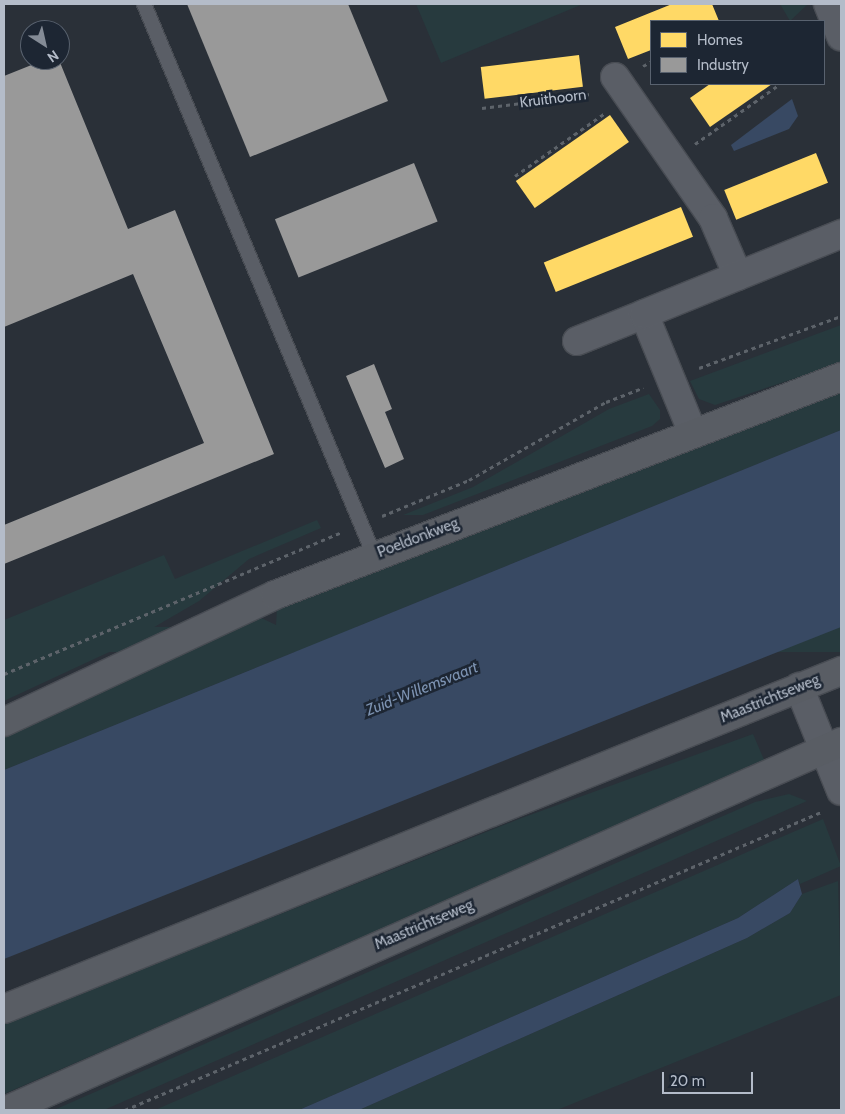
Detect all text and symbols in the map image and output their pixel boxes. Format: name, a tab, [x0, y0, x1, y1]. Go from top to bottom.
north arrow	[20, 20, 70, 70]
legend	[650, 20, 825, 85]
text: Homes	[697, 31, 743, 49]
text: N	[44, 46, 62, 67]
text: Industry	[697, 56, 749, 74]
street label: Kruithoorn	[519, 86, 587, 112]
street label: Poeldonkweg	[375, 514, 461, 562]
water label: Zuid-Willemsvaart	[363, 658, 481, 720]
street label: Maastrichtseweg	[718, 671, 822, 727]
street label: Maastrichtseweg	[372, 896, 476, 954]
scale bar	[665, 1062, 756, 1094]
text: 20 m	[670, 1072, 705, 1090]

